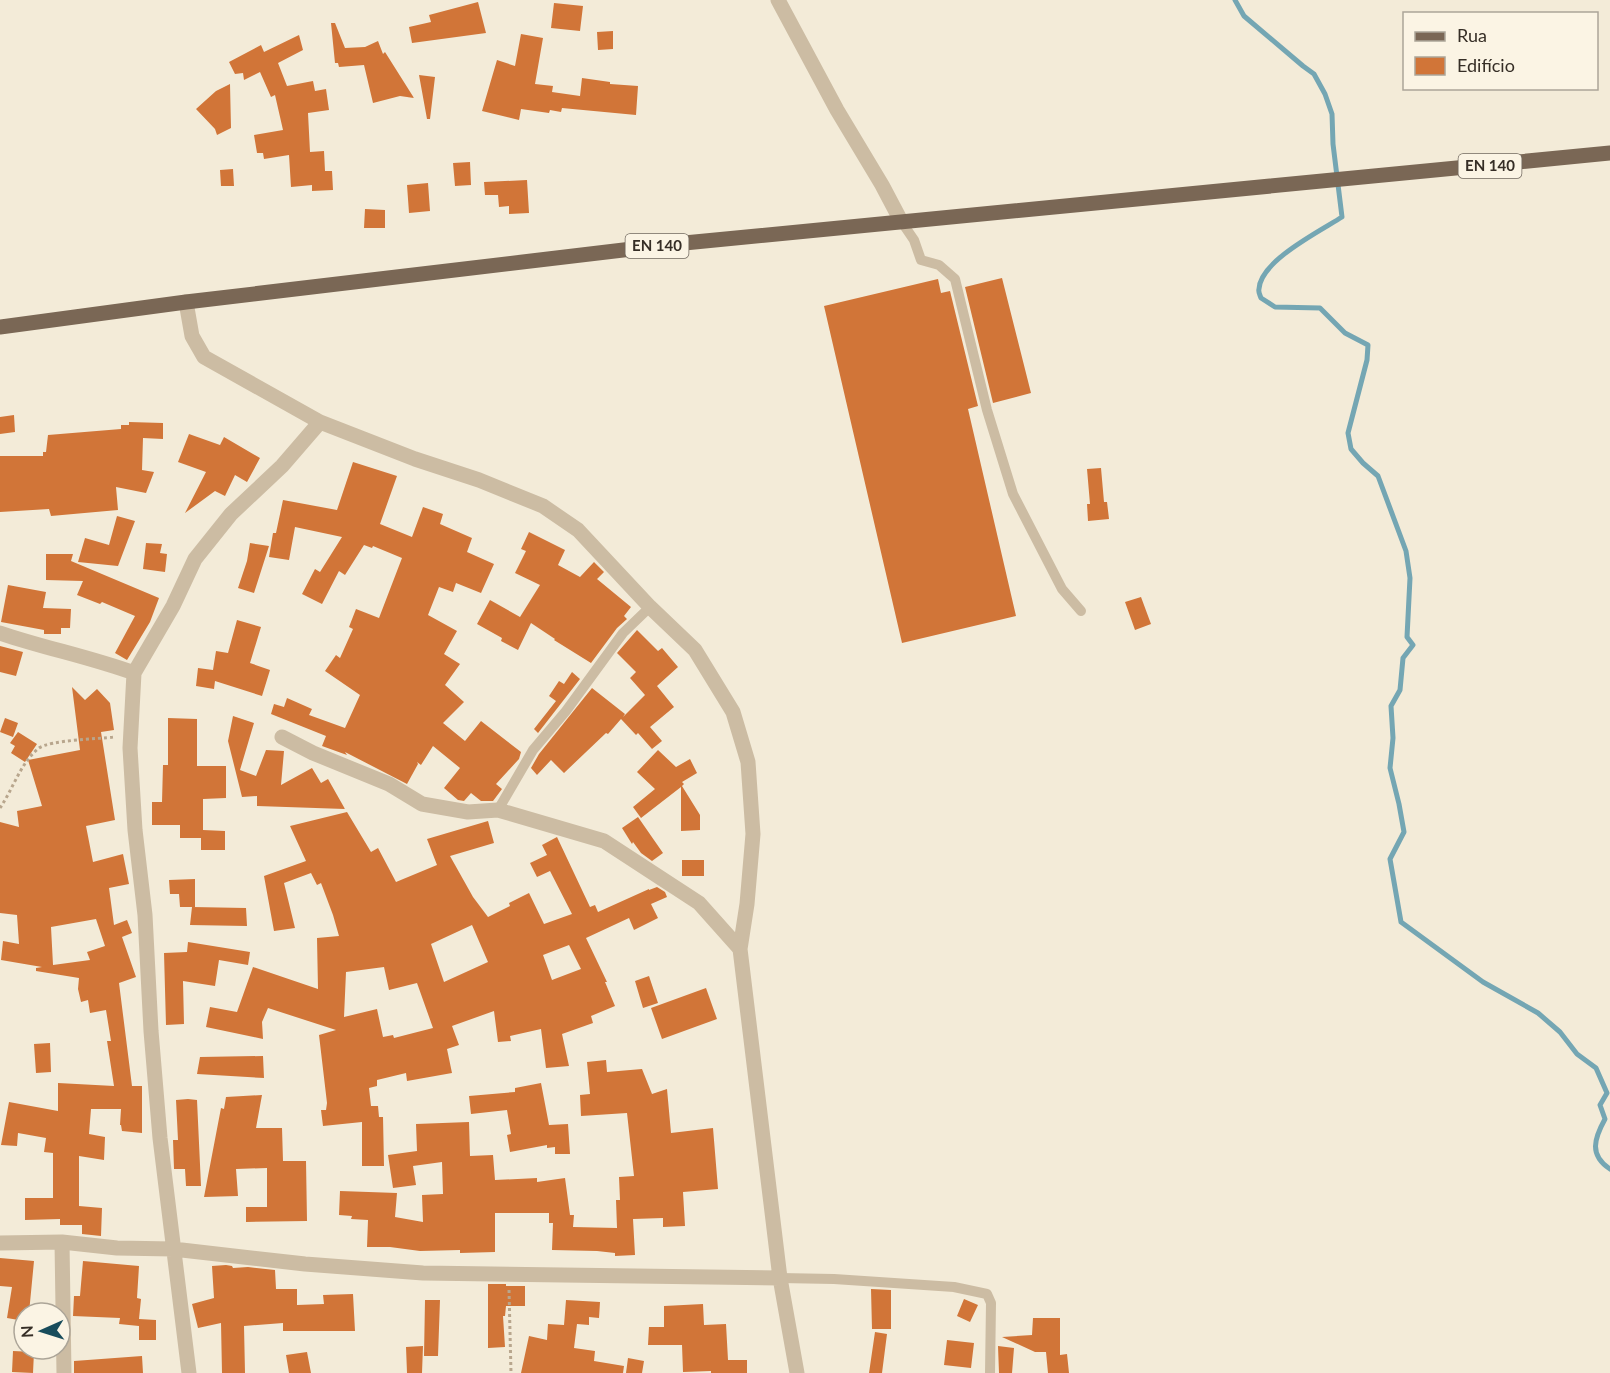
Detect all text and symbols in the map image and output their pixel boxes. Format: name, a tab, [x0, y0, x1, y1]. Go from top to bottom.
legend	[1403, 12, 1598, 90]
text: Rua	[1457, 24, 1487, 46]
text: Edifício	[1457, 54, 1515, 76]
road number: EN 140	[1458, 154, 1522, 178]
road number: EN 140	[626, 234, 688, 258]
north arrow	[12, 1301, 72, 1361]
text: N	[17, 1325, 36, 1338]

